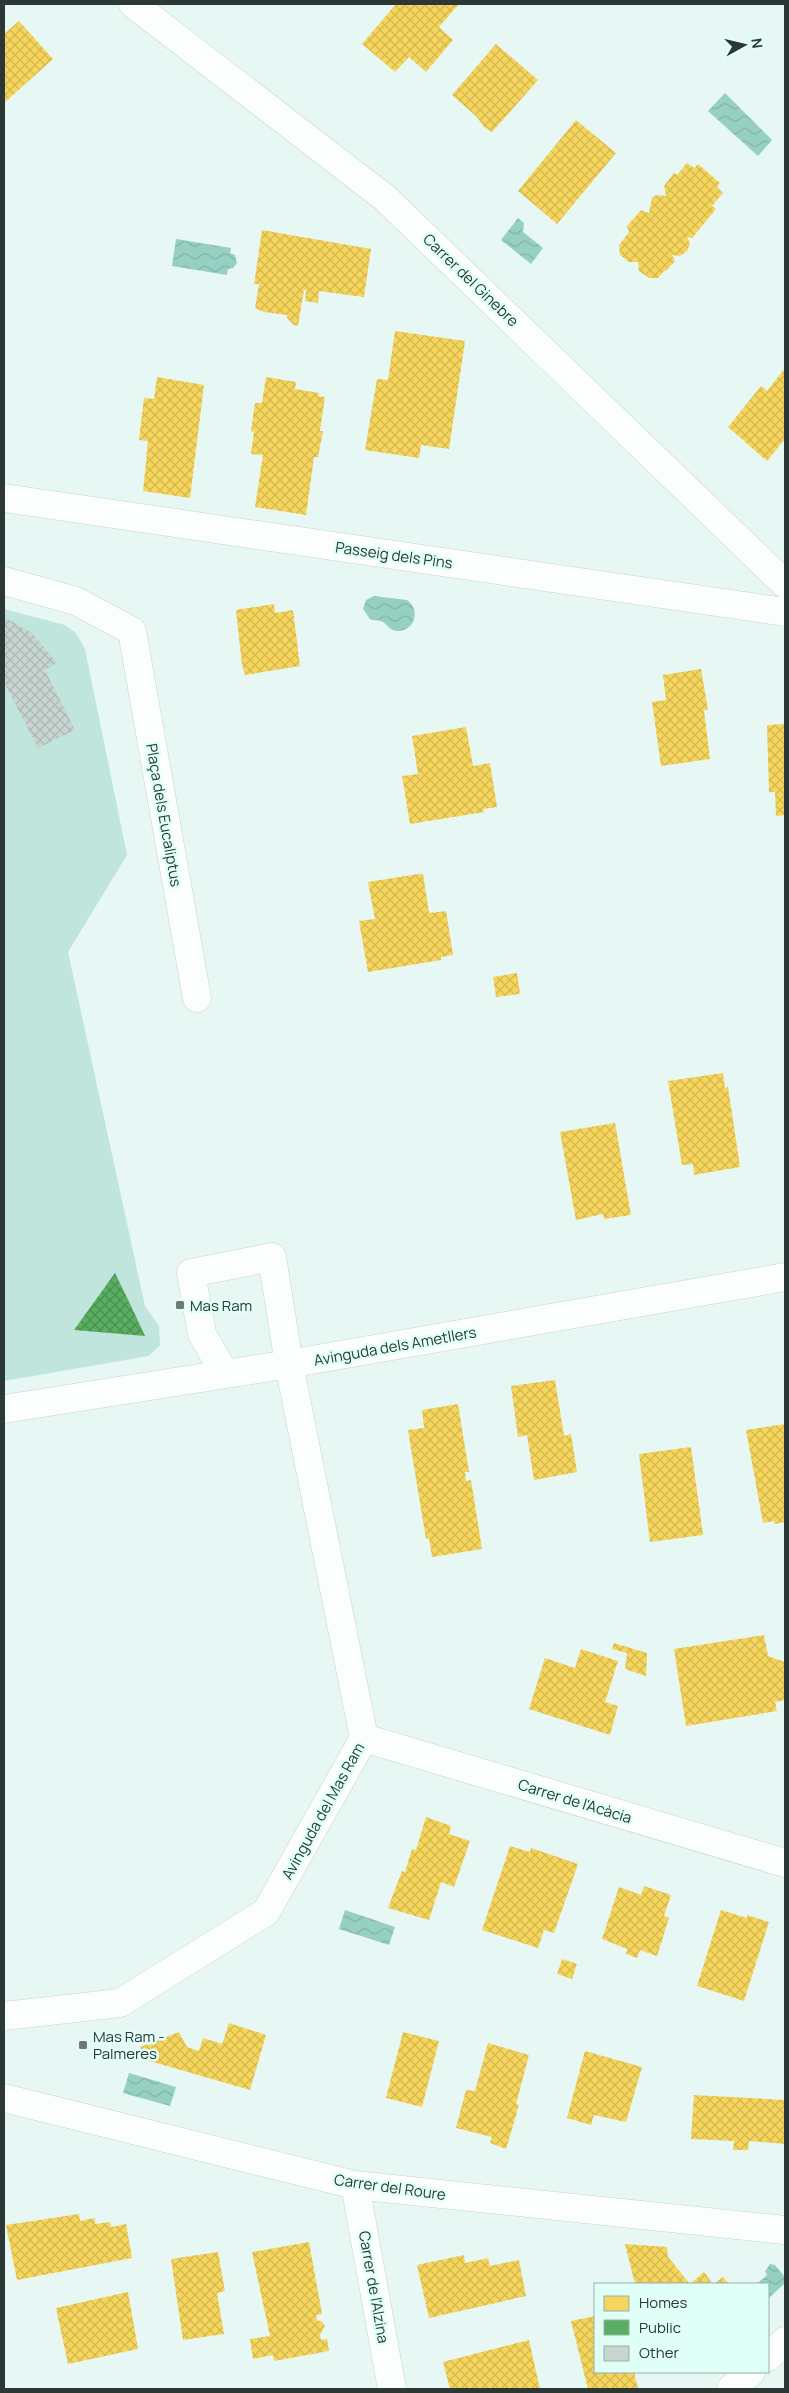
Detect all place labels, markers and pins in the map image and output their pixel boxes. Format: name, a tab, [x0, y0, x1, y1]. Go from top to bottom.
place label: Mas Ram	[190, 1295, 252, 1316]
marker: Mas Ram	[174, 1299, 186, 1311]
place label: Mas Ram - Palmeres	[93, 2026, 165, 2064]
marker: Mas Ram - Palmeres	[77, 2039, 89, 2051]

